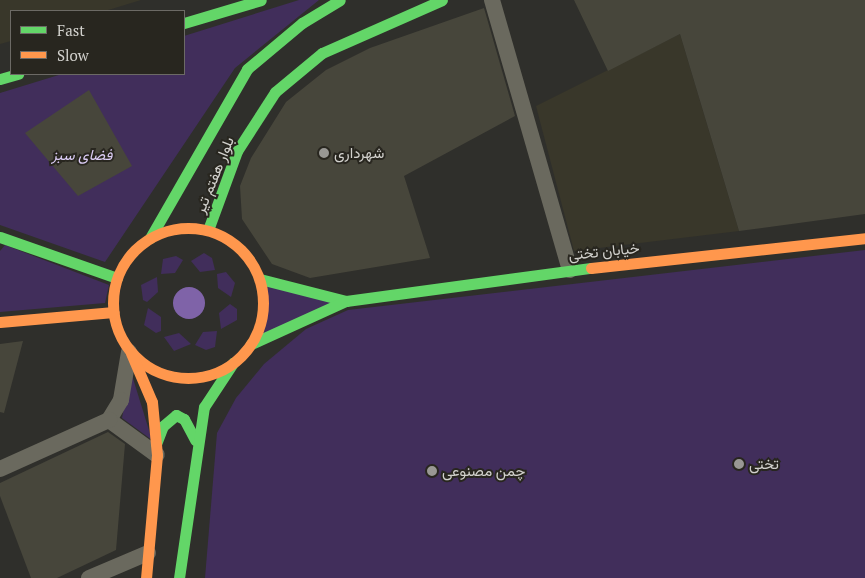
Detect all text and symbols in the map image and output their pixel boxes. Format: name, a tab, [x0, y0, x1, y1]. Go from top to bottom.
legend	[10, 10, 185, 75]
text: Fast	[57, 20, 85, 40]
text: Slow	[57, 45, 89, 65]
street label: بلوار هفتم تیر	[191, 134, 237, 216]
place label: شهرداری	[334, 144, 384, 162]
park label: فضای سبز	[52, 146, 112, 164]
marker: شهرداری	[318, 147, 330, 159]
street label: خیابان تختی	[568, 238, 640, 264]
place label: تختی	[749, 455, 779, 473]
marker: تختی	[733, 458, 745, 470]
place label: چمن مصنوعی	[442, 462, 525, 480]
marker: چمن مصنوعی	[426, 465, 438, 477]

